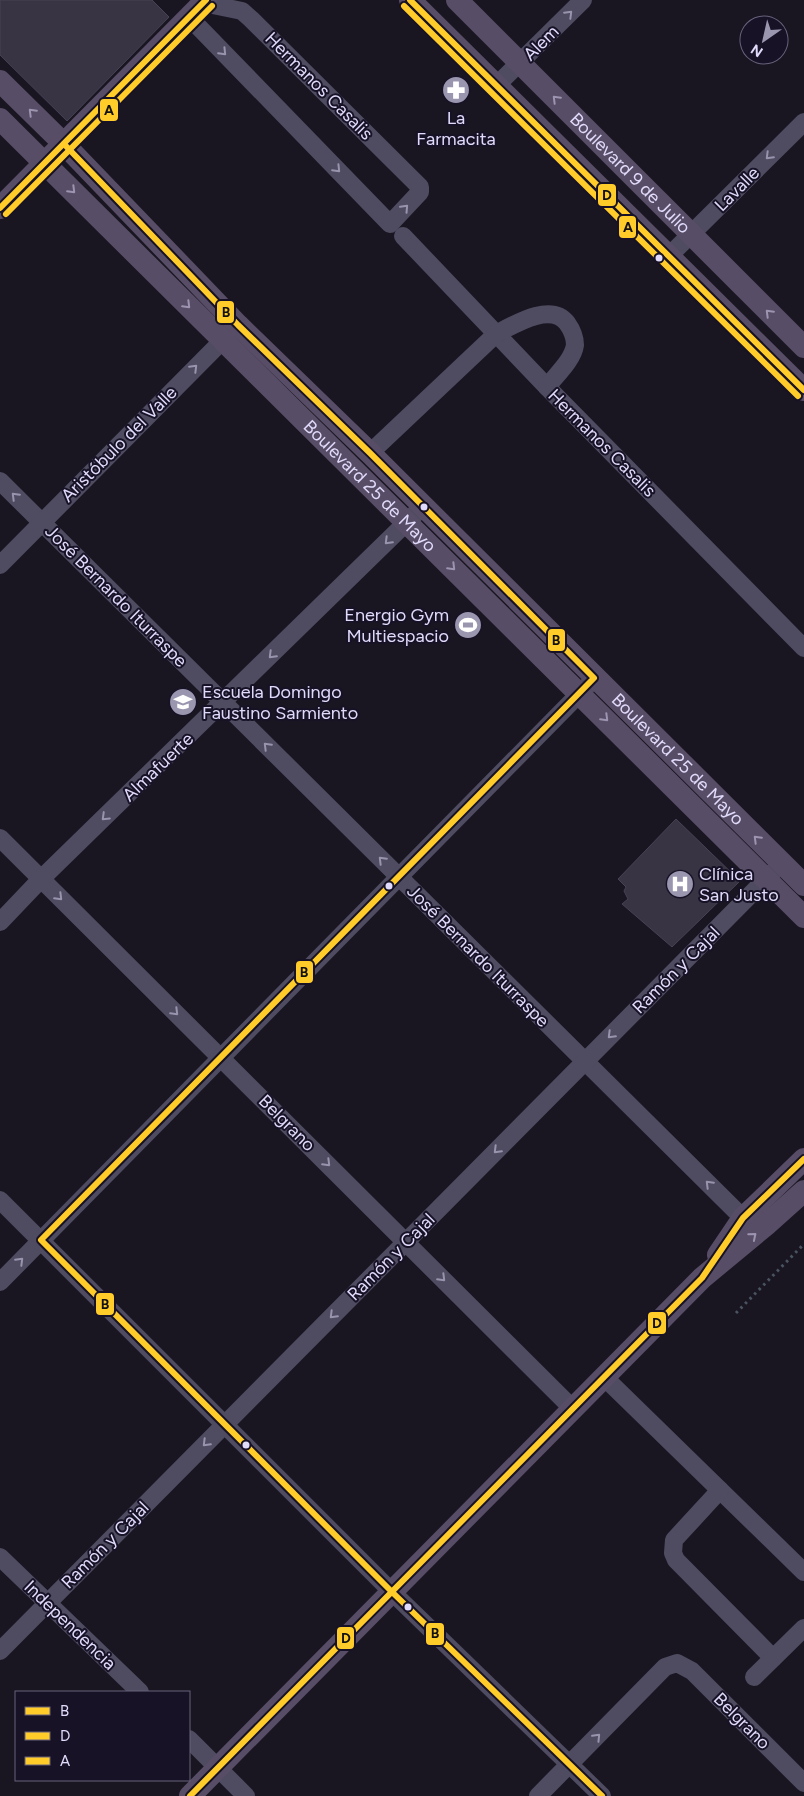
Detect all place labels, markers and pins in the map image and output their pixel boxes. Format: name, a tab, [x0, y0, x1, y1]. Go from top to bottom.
pharmacy icon: La Farmacita	[441, 75, 471, 105]
place label: La Farmacita	[416, 107, 496, 150]
unlabelled marker	[654, 253, 664, 263]
unlabelled marker	[419, 502, 429, 512]
place label: Energio Gym Multiespacio	[344, 604, 449, 647]
sports icon: Energio Gym Multiespacio	[453, 610, 483, 640]
place label: Escuela Domingo Faustino Sarmiento	[202, 681, 358, 724]
school or university icon: Escuela Domingo Faustino Sarmiento	[168, 687, 198, 717]
place label: Clínica San Justo	[699, 863, 779, 906]
hospital icon: Clínica San Justo	[665, 869, 695, 899]
unlabelled marker	[384, 881, 394, 891]
unlabelled marker	[241, 1440, 251, 1450]
unlabelled marker	[403, 1602, 413, 1612]

